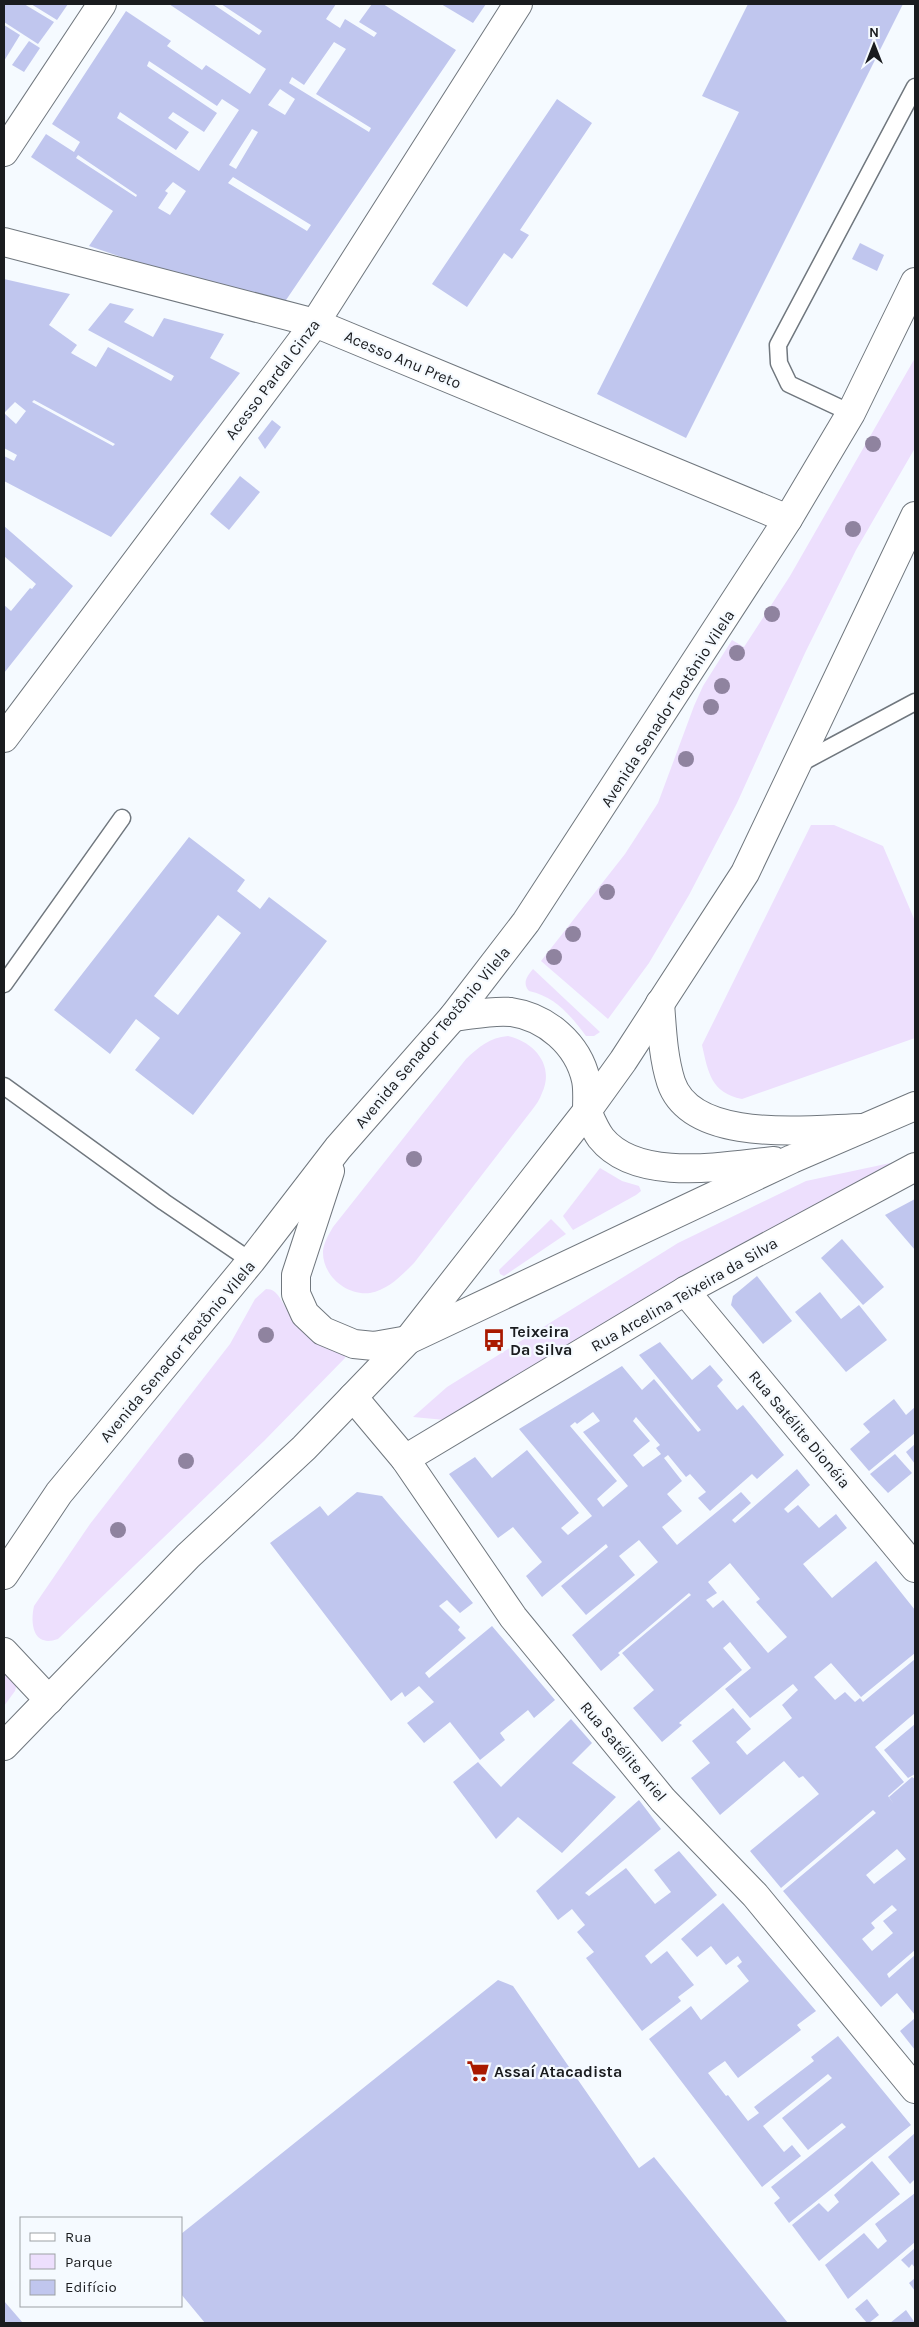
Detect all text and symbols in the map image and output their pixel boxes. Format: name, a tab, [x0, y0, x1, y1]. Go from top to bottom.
north arrow	[849, 20, 899, 70]
text: N	[869, 24, 879, 41]
street label: Acesso Pardal Cinza	[221, 315, 324, 443]
street label: Acesso Anu Preto	[342, 326, 464, 393]
street label: Avenida Senador Teotônio Vilela	[597, 606, 738, 810]
street label: Avenida Senador Teotônio Vilela	[351, 943, 514, 1132]
street label: Rua Arcelina Teixeira da Silva	[588, 1233, 781, 1356]
street label: Avenida Senador Teotônio Vilela	[96, 1257, 259, 1446]
place label: Teixeira Da Silva	[510, 1322, 572, 1359]
bus stop icon: Teixeira Da Silva	[481, 1327, 507, 1353]
street label: Rua Satélite Dionéia	[745, 1367, 854, 1492]
street label: Rua Satélite Ariel	[576, 1698, 671, 1805]
supermarket icon: Assaí Atacadista	[465, 2058, 491, 2084]
place label: Assaí Atacadista	[494, 2062, 622, 2081]
legend	[20, 2217, 182, 2307]
text: Rua	[65, 2228, 92, 2246]
text: Parque	[65, 2253, 113, 2271]
text: Edifício	[65, 2278, 117, 2296]

